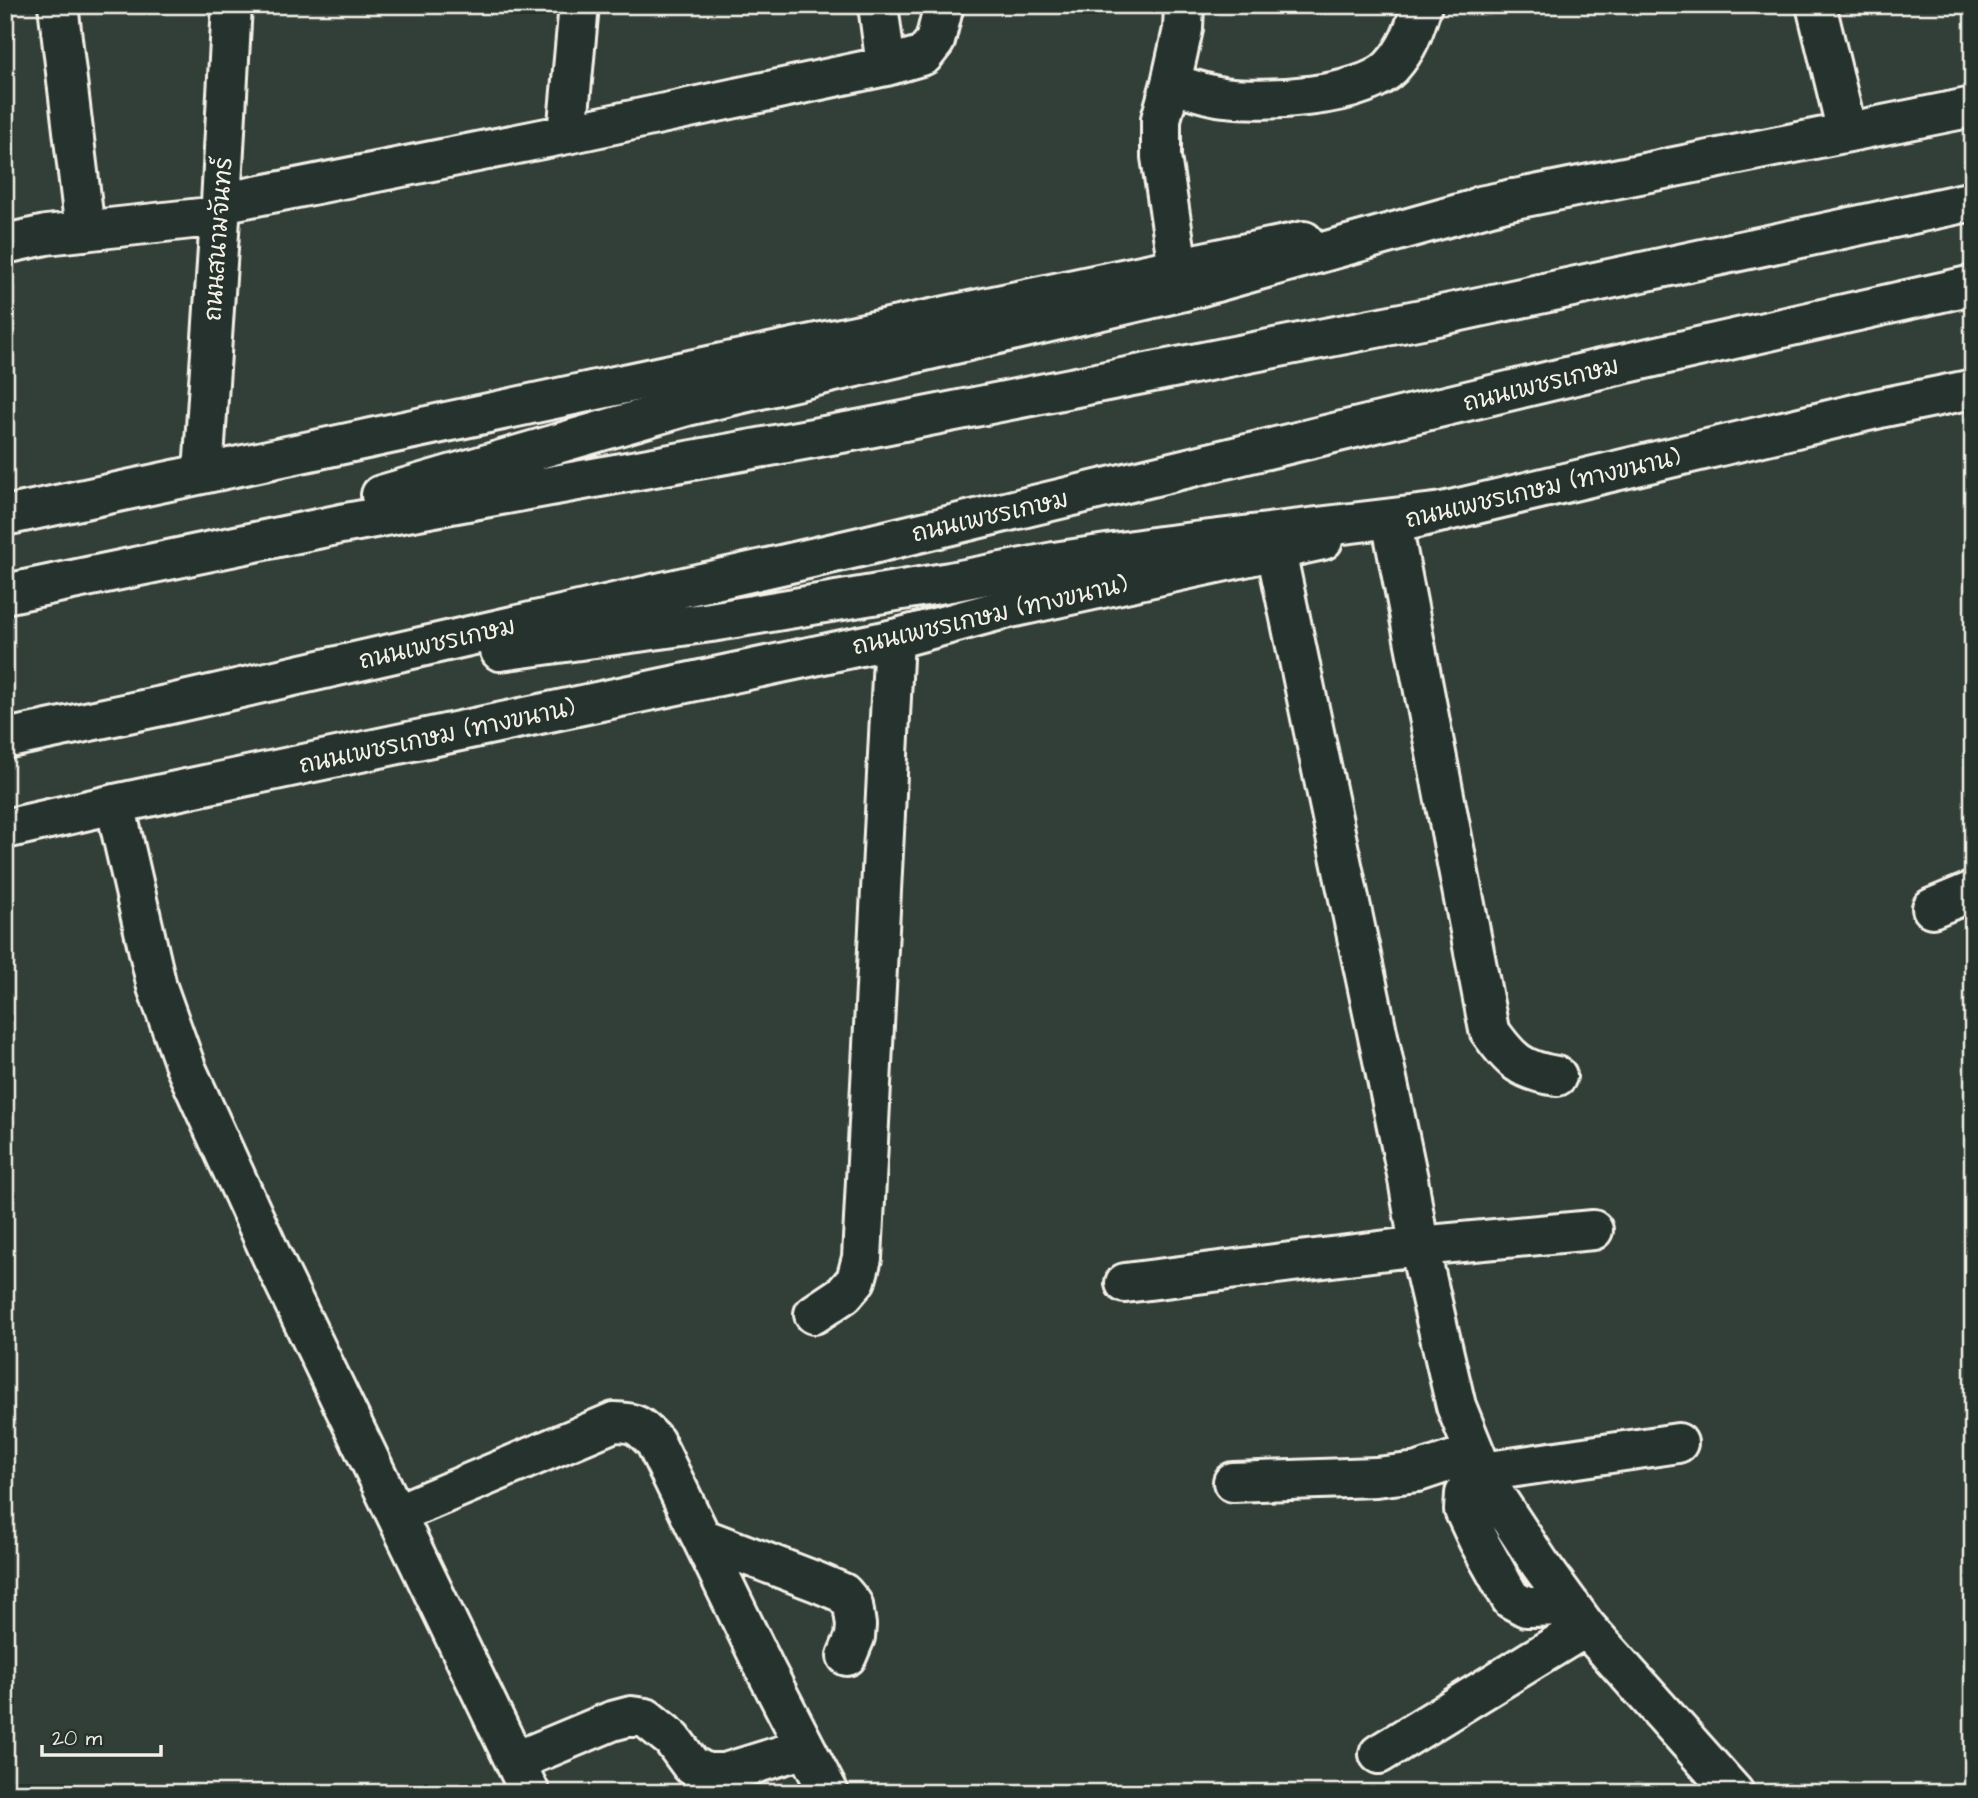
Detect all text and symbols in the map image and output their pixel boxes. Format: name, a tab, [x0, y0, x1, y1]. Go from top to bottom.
street label: ถนนสนามจันทร์	[196, 156, 242, 322]
street label: ถนนเพชรเกษม	[1460, 349, 1623, 421]
street label: ถนนเพชรเกษม (ทางขนาน)	[1402, 441, 1684, 537]
street label: ถนนเพชรเกษม	[909, 482, 1072, 551]
street label: ถนนเพชรเกษม (ทางขนาน)	[849, 568, 1131, 664]
street label: ถนนเพชรเกษม	[356, 609, 519, 678]
street label: ถนนเพชรเกษม (ทางขนาน)	[296, 691, 578, 783]
scale bar	[42, 1714, 161, 1758]
text: 20 m	[52, 1724, 103, 1753]

